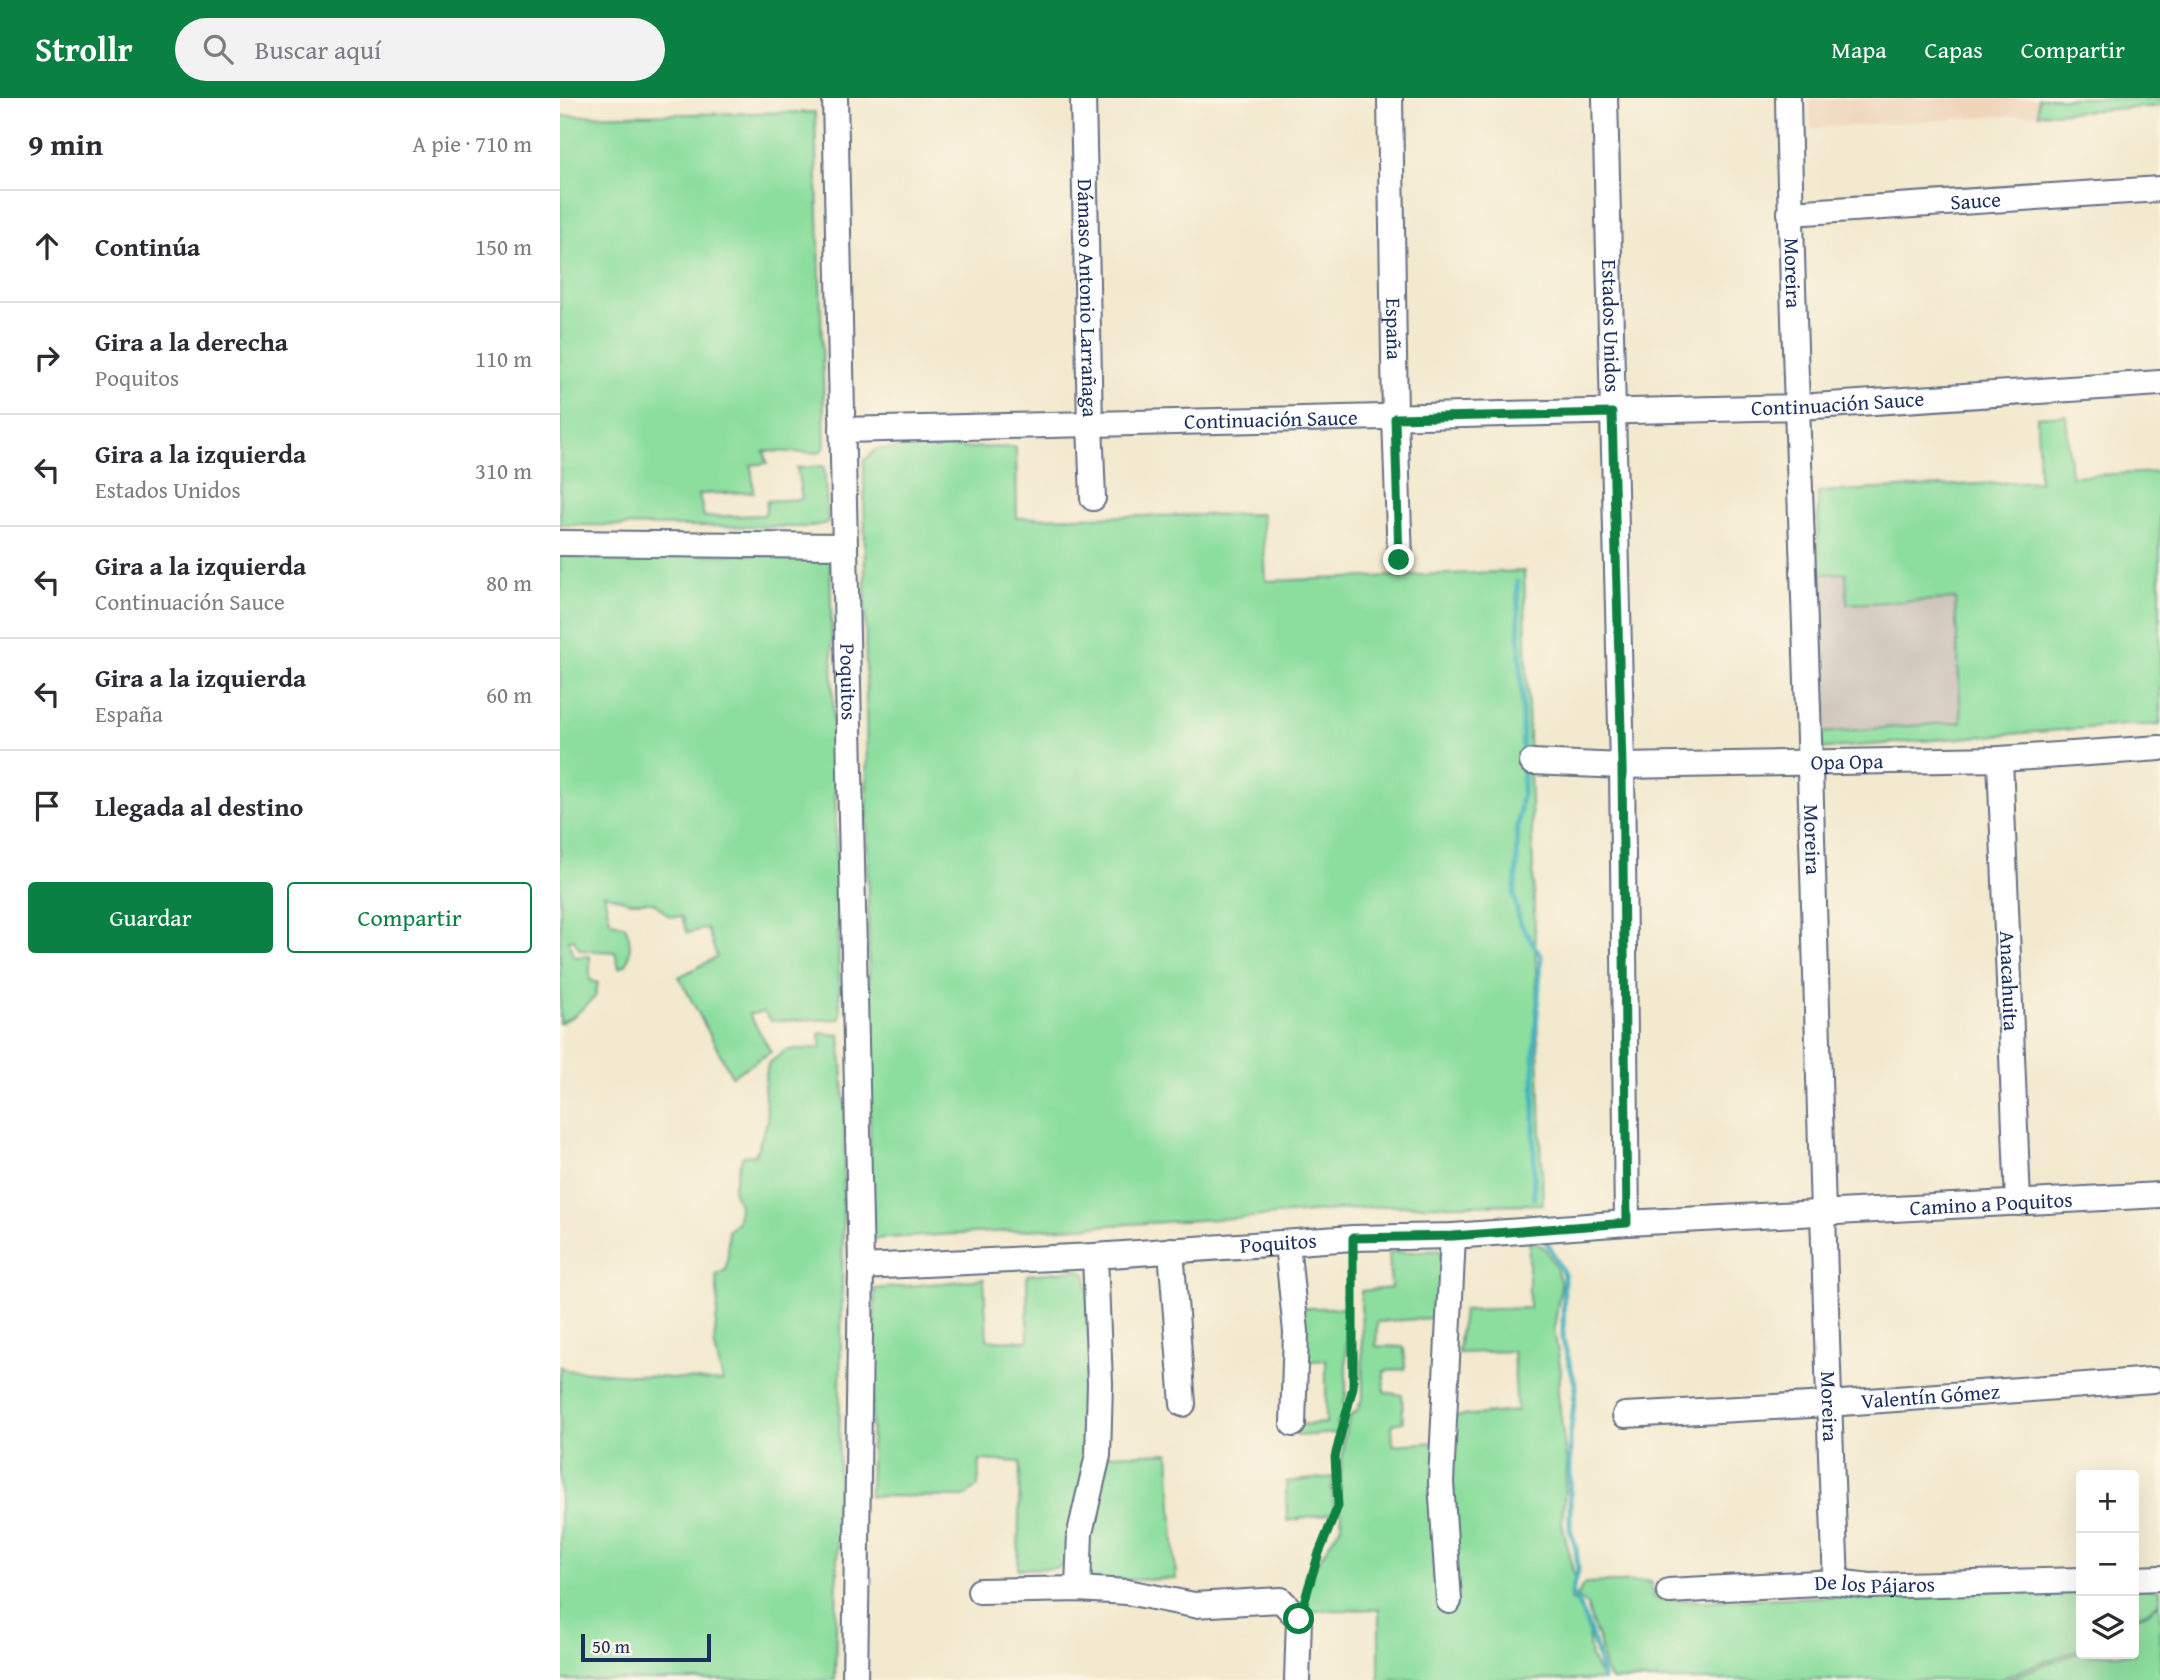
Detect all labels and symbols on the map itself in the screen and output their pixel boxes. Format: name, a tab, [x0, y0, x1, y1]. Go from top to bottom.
street label: Dámaso Antonio Larrañaga	[1070, 178, 1106, 418]
street label: Sauce	[1949, 183, 2002, 218]
street label: Moreira	[1776, 237, 1810, 309]
street label: Estados Unidos	[1594, 259, 1628, 393]
street label: España	[1378, 298, 1410, 360]
street label: Continuación Sauce	[1751, 383, 1925, 423]
street label: Continuación Sauce	[1184, 402, 1358, 437]
route end	[1383, 544, 1414, 575]
street label: Poquitos	[832, 643, 865, 721]
street label: Opa Opa	[1810, 745, 1884, 778]
street label: Moreira	[1796, 804, 1829, 875]
street label: Anacahuita	[1992, 930, 2027, 1032]
street label: Camino a Poquitos	[1909, 1184, 2073, 1223]
street label: Poquitos	[1239, 1225, 1318, 1261]
street label: Moreira	[1813, 1371, 1846, 1442]
street label: Valentín Gómez	[1860, 1375, 2001, 1417]
street label: De los Pájaros	[1813, 1566, 1935, 1601]
route start	[1283, 1603, 1314, 1634]
scale bar	[581, 1631, 710, 1663]

